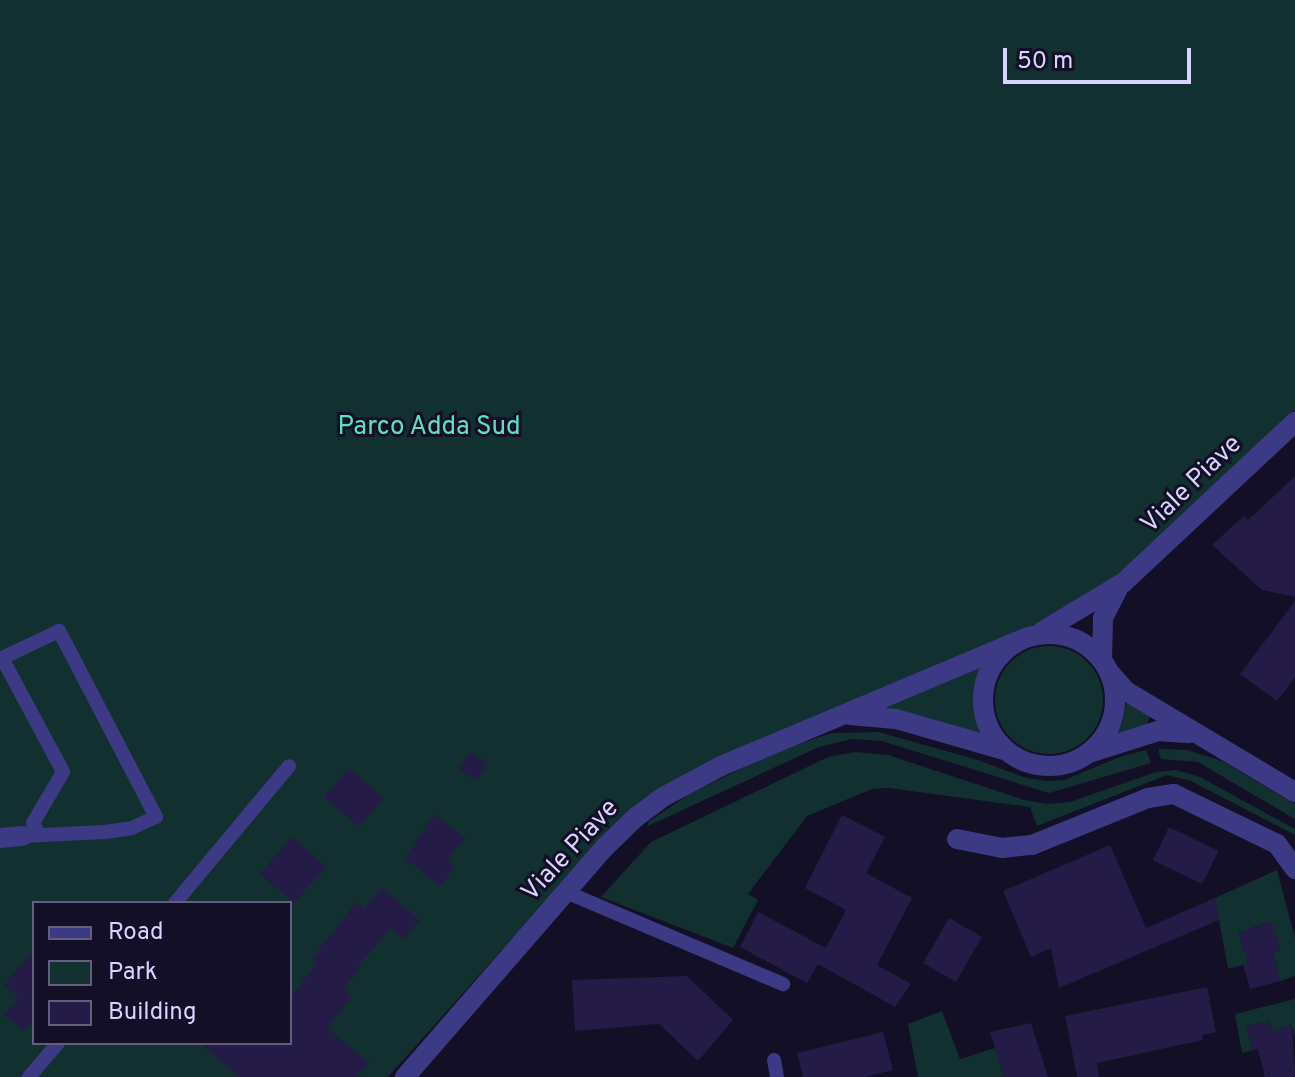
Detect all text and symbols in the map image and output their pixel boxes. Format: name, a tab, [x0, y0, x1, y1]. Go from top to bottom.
scale bar	[1007, 32, 1195, 82]
text: 50 m	[1017, 47, 1073, 77]
park label: Parco Adda Sud	[337, 412, 521, 444]
street label: Viale Piave	[1135, 429, 1249, 541]
street label: Viale Piave	[516, 794, 626, 908]
legend	[32, 901, 292, 1045]
text: Road	[108, 918, 164, 948]
text: Park	[108, 958, 158, 988]
text: Building	[108, 998, 197, 1028]

